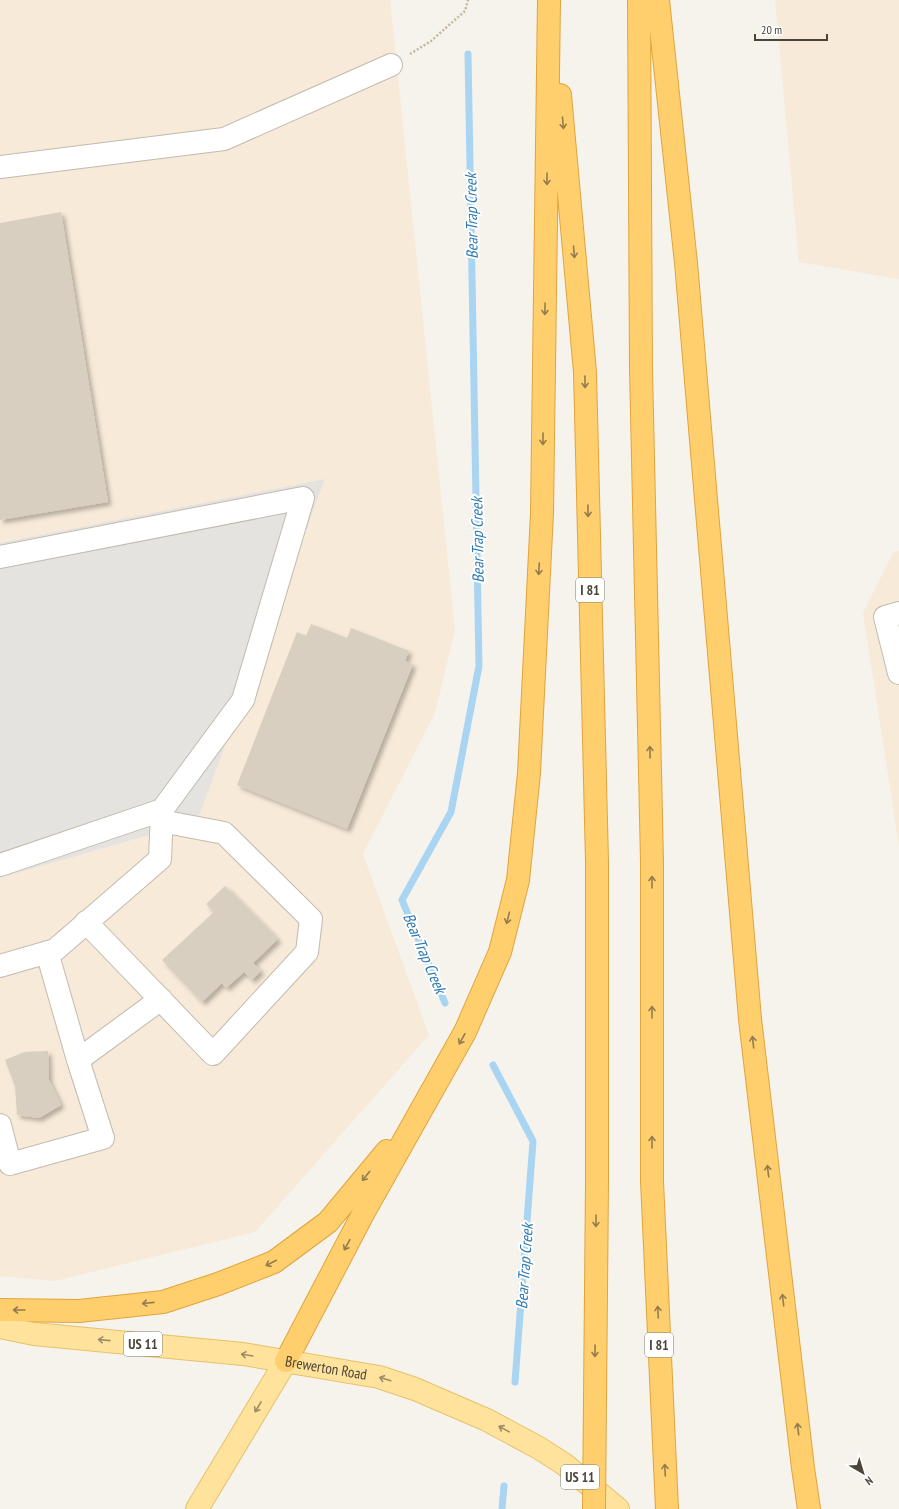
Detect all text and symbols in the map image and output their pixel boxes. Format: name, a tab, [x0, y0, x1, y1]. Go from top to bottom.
scale bar	[755, 16, 827, 42]
text: 20 m	[761, 22, 782, 37]
one-way arrow	[559, 116, 567, 129]
water label: Bear Trap Creek	[460, 171, 482, 259]
one-way arrow	[543, 172, 551, 185]
one-way arrow	[571, 245, 578, 258]
one-way arrow	[541, 302, 549, 315]
one-way arrow	[582, 375, 589, 388]
one-way arrow	[539, 432, 547, 445]
water label: Bear Trap Creek	[466, 495, 488, 583]
one-way arrow	[585, 504, 592, 517]
one-way arrow	[536, 562, 543, 575]
road number: I 81	[576, 578, 604, 602]
one-way arrow	[646, 746, 653, 759]
one-way arrow	[648, 876, 656, 889]
water label: Bear Trap Creek	[399, 910, 452, 998]
one-way arrow	[504, 911, 512, 924]
one-way arrow	[648, 1006, 656, 1019]
one-way arrow	[457, 1032, 465, 1044]
one-way arrow	[749, 1036, 757, 1049]
one-way arrow	[648, 1136, 656, 1149]
one-way arrow	[764, 1165, 772, 1178]
one-way arrow	[362, 1171, 371, 1181]
one-way arrow	[592, 1214, 600, 1227]
water label: Bear Trap Creek	[511, 1221, 537, 1309]
one-way arrow	[342, 1238, 350, 1250]
one-way arrow	[265, 1259, 277, 1267]
one-way arrow	[779, 1294, 787, 1307]
one-way arrow	[142, 1299, 155, 1307]
one-way arrow	[13, 1306, 26, 1314]
one-way arrow	[654, 1306, 662, 1319]
road number: US 11	[124, 1332, 162, 1356]
road number: I 81	[645, 1333, 673, 1357]
one-way arrow	[98, 1337, 111, 1344]
one-way arrow	[591, 1344, 599, 1357]
one-way arrow	[241, 1351, 254, 1359]
street label: Brewerton Road	[284, 1351, 369, 1384]
one-way arrow	[378, 1375, 391, 1382]
one-way arrow	[254, 1401, 262, 1413]
one-way arrow	[795, 1423, 802, 1436]
one-way arrow	[498, 1425, 510, 1433]
north arrow	[843, 1453, 883, 1493]
one-way arrow	[661, 1464, 669, 1477]
road number: US 11	[561, 1465, 599, 1489]
text: N	[862, 1474, 876, 1488]

